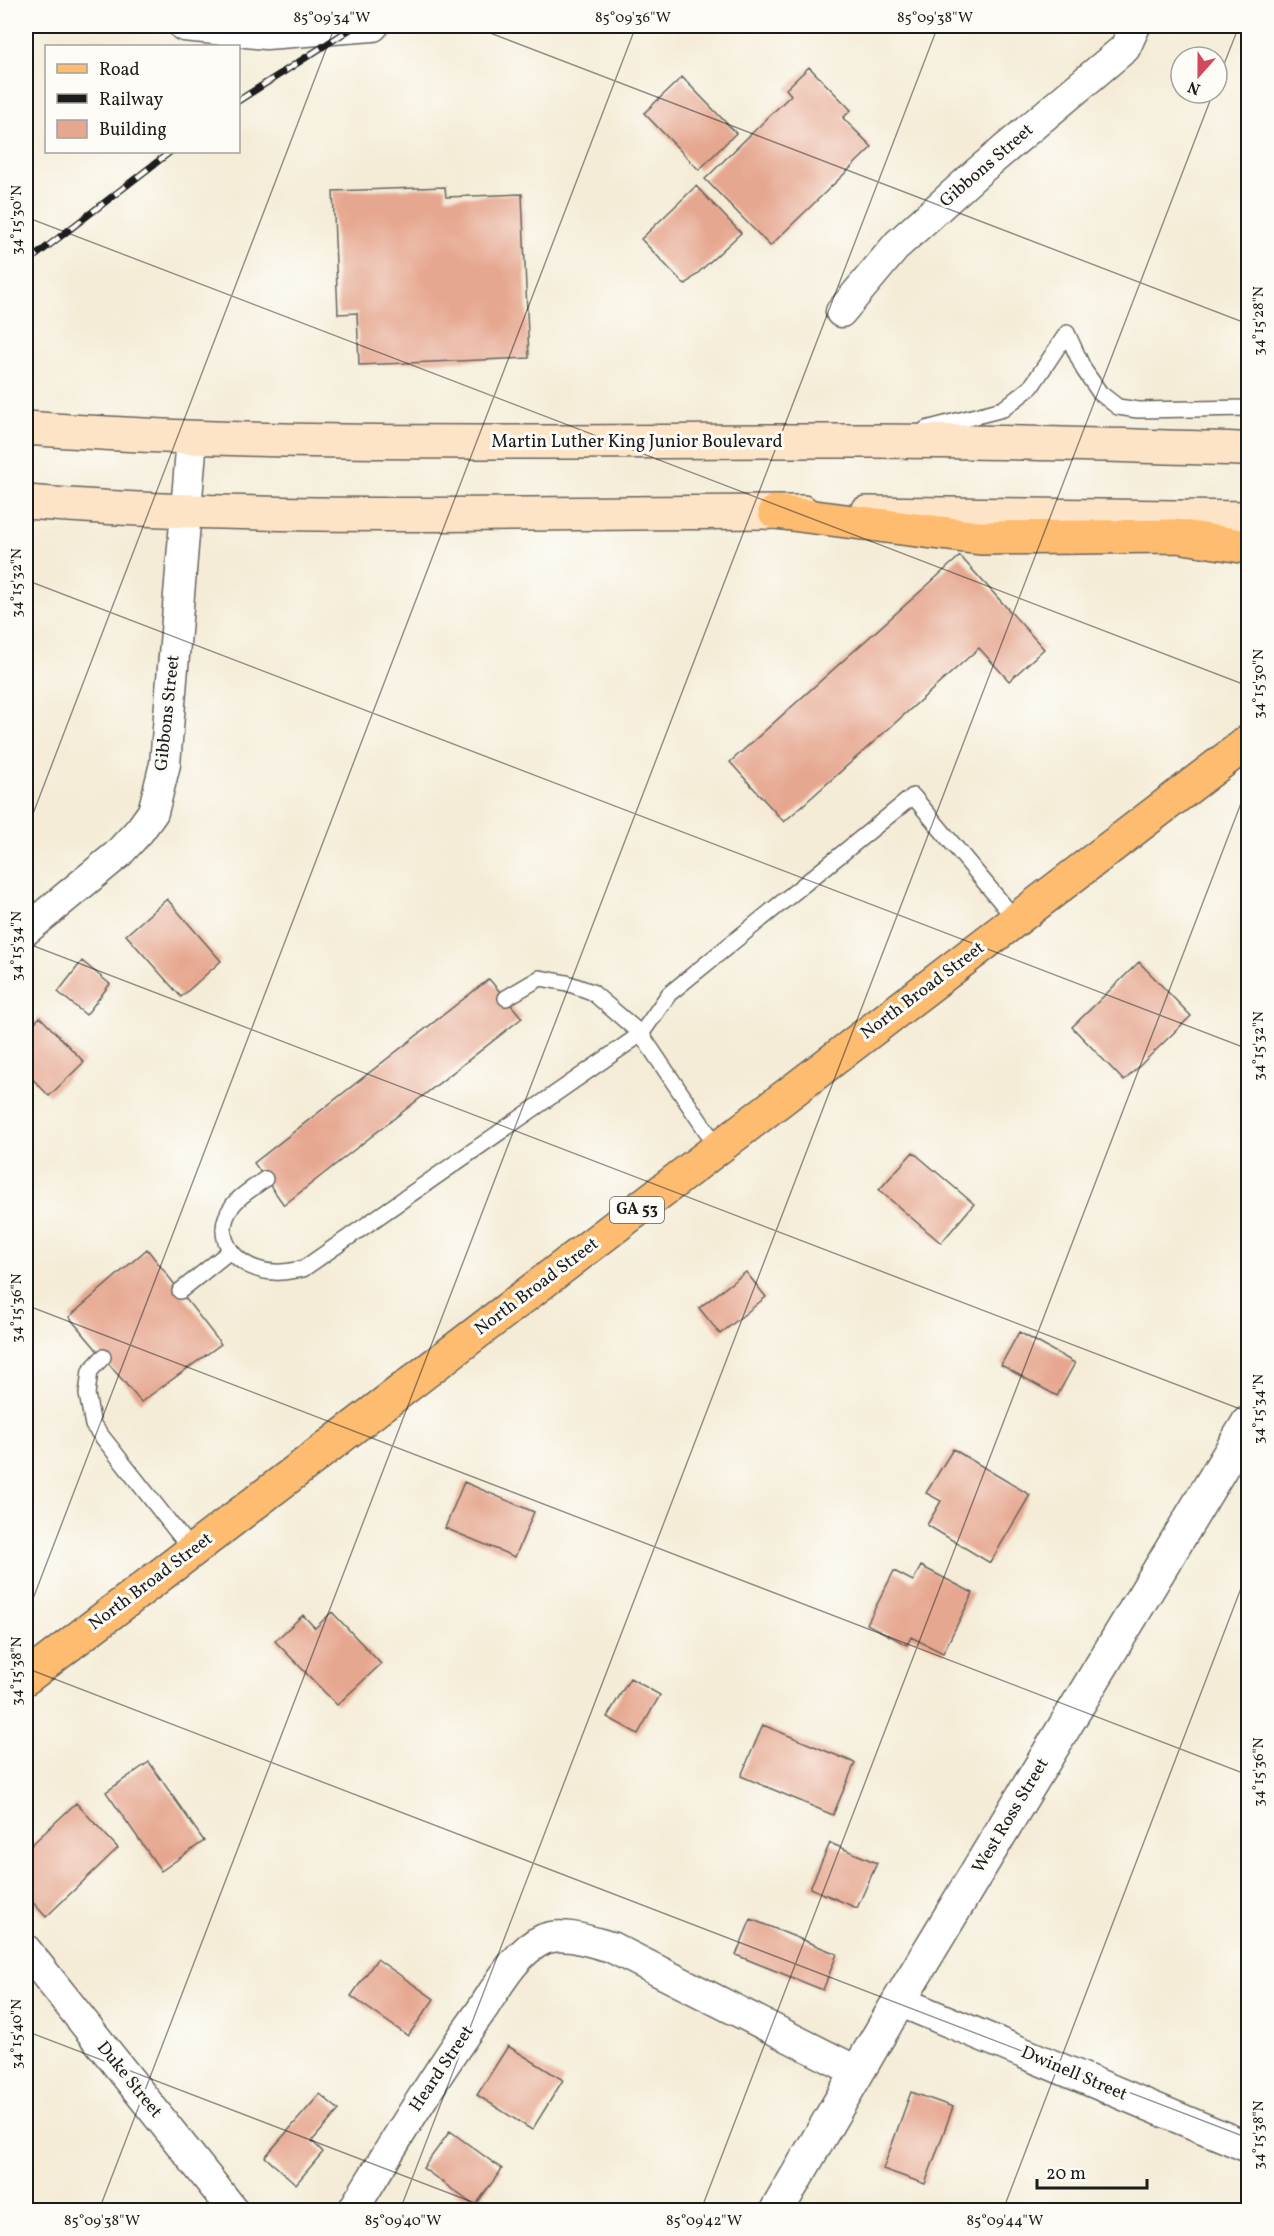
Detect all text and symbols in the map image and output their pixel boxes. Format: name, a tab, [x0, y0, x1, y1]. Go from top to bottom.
text: 85°09'34"W	[294, 8, 370, 29]
text: 85°09'36"W	[595, 8, 671, 29]
text: 85°09'38"W	[897, 8, 973, 29]
legend	[45, 45, 240, 153]
north arrow	[1169, 45, 1229, 105]
text: Road	[99, 58, 140, 83]
text: N	[1185, 75, 1204, 99]
text: Railway	[99, 88, 163, 113]
text: Building	[99, 118, 167, 143]
street label: Gibbons Street	[935, 118, 1039, 214]
text: 34°15'30"N	[7, 185, 28, 255]
text: 34°15'28"N	[1249, 286, 1270, 356]
street label: Martin Luther King Junior Boulevard	[491, 430, 783, 455]
text: 34°15'32"N	[7, 548, 28, 618]
text: 34°15'30"N	[1249, 649, 1270, 719]
street label: Gibbons Street	[149, 654, 187, 772]
text: 34°15'34"N	[7, 911, 28, 981]
street label: North Broad Street	[856, 936, 990, 1046]
text: 34°15'32"N	[1249, 1011, 1270, 1081]
road number: GA 53	[610, 1197, 664, 1223]
street label: North Broad Street	[470, 1232, 604, 1342]
text: 34°15'36"N	[7, 1273, 28, 1343]
text: 34°15'34"N	[1249, 1374, 1270, 1444]
street label: North Broad Street	[84, 1527, 218, 1637]
text: 34°15'38"N	[7, 1636, 28, 1706]
text: 34°15'36"N	[1249, 1737, 1270, 1807]
street label: West Ross Street	[967, 1754, 1055, 1878]
text: 34°15'40"N	[7, 1999, 28, 2069]
street label: Heard Street	[404, 2021, 480, 2117]
street label: Duke Street	[90, 2036, 168, 2124]
street label: Dwinell Street	[1017, 2040, 1131, 2108]
text: 34°15'38"N	[1249, 2100, 1270, 2170]
scale bar	[1037, 2152, 1146, 2190]
text: 20 m	[1046, 2162, 1086, 2187]
text: 85°09'38"W	[64, 2211, 140, 2232]
text: 85°09'40"W	[365, 2211, 441, 2232]
text: 85°09'42"W	[666, 2211, 742, 2232]
text: 85°09'44"W	[967, 2211, 1043, 2232]

